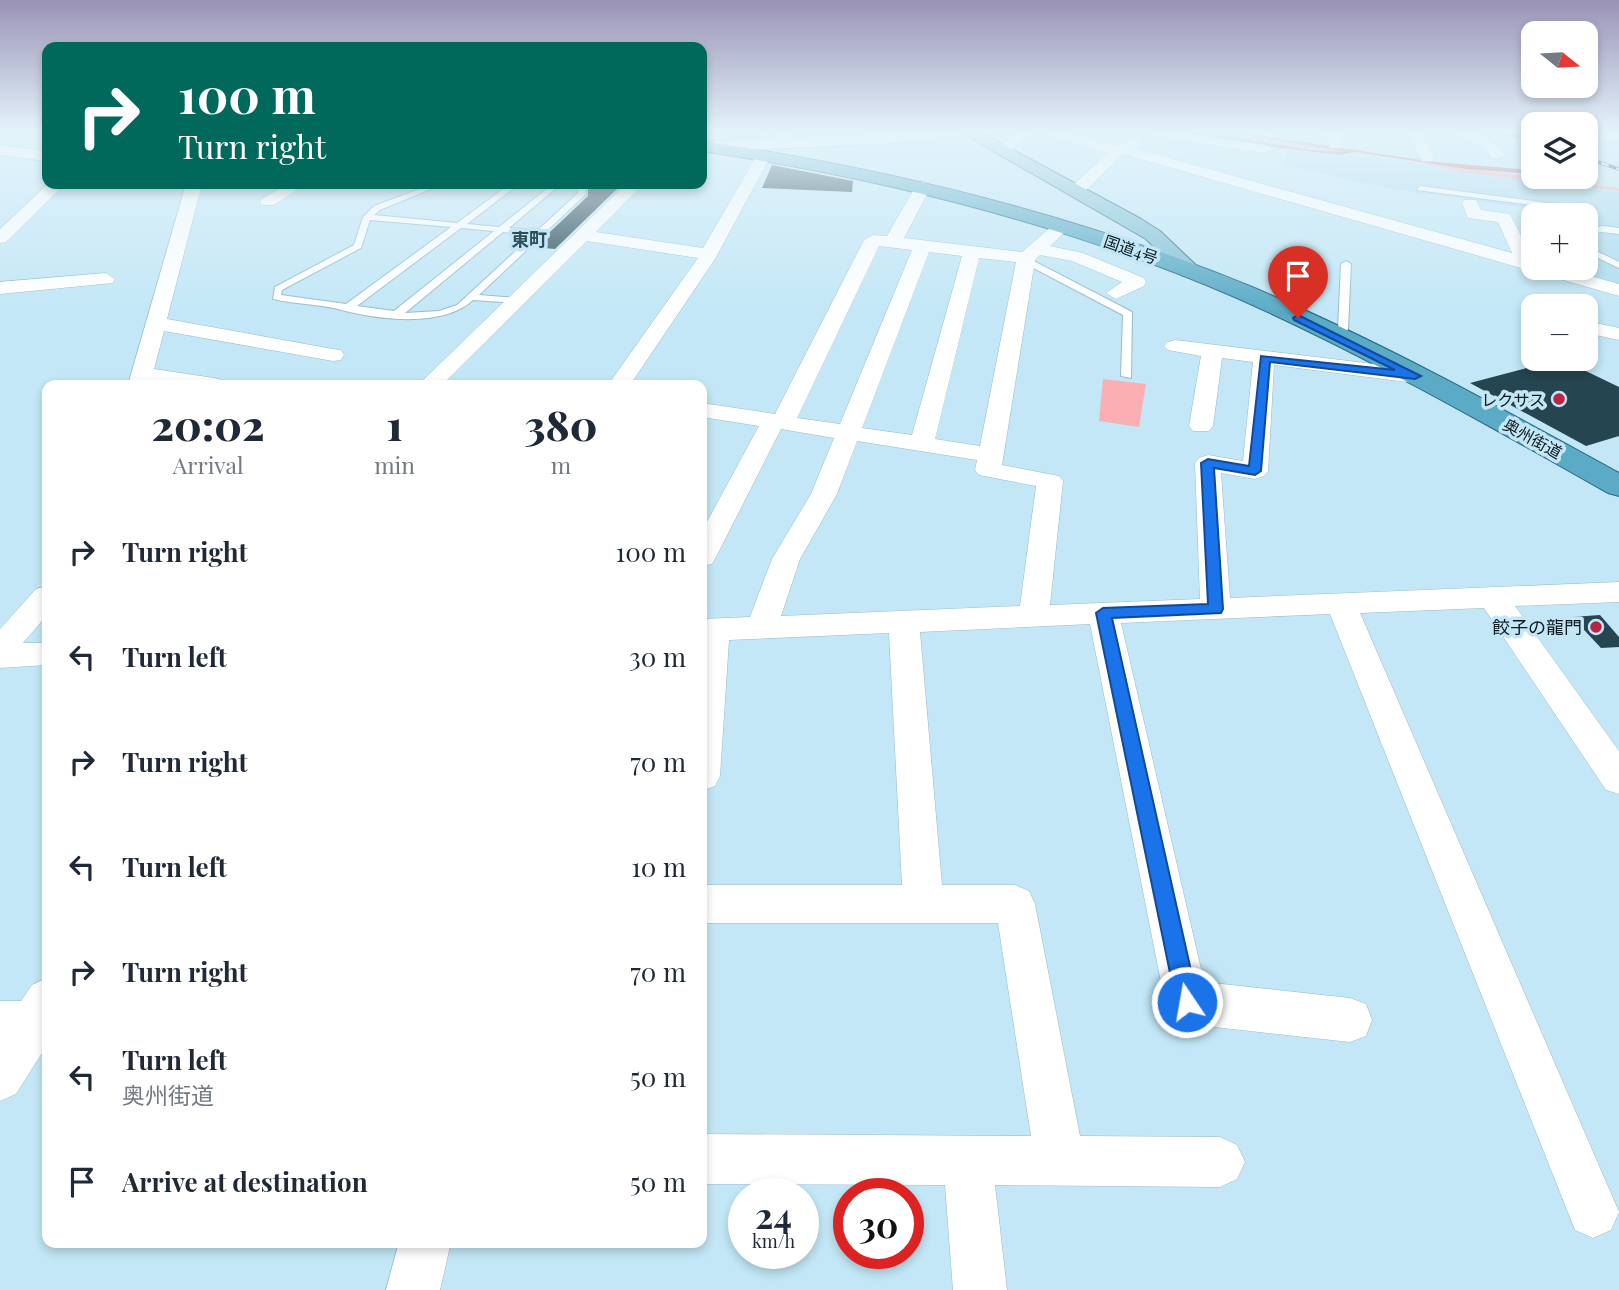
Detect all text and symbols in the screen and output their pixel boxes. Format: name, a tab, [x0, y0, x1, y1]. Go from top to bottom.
north arrow	[1521, 21, 1598, 98]
map controls	[1521, 21, 1598, 371]
text: 100 m	[178, 61, 316, 126]
icon: right	[63, 70, 154, 161]
button: layers	[1521, 112, 1598, 189]
text: Turn right	[178, 124, 326, 167]
button: +	[1521, 203, 1598, 280]
district label: 東町	[511, 227, 547, 251]
street label: 国道4号	[1101, 230, 1161, 268]
pin	[1268, 246, 1328, 318]
icon: arrive	[1279, 257, 1317, 295]
button: −	[1521, 294, 1598, 371]
place label: レクサス	[1481, 389, 1545, 410]
marker: レクサス	[1551, 391, 1567, 407]
text: 20:02	[152, 396, 265, 452]
text: 1	[386, 396, 403, 452]
text: 380	[525, 396, 597, 452]
street label: 奥州街道	[1500, 413, 1566, 463]
text: Arrival	[173, 449, 244, 480]
text: min	[374, 449, 415, 480]
text: m	[551, 449, 571, 480]
icon: right	[63, 533, 101, 571]
text: Turn right	[122, 534, 248, 569]
text: 100 m	[616, 534, 686, 569]
place label: 餃子の龍門	[1492, 615, 1582, 639]
marker: 餃子の龍門	[1588, 619, 1604, 635]
icon: left	[63, 638, 101, 676]
text: Turn left	[122, 639, 227, 674]
text: 30 m	[629, 639, 686, 674]
icon: right	[63, 743, 101, 781]
text: Turn right	[122, 744, 248, 779]
text: 70 m	[630, 744, 686, 779]
icon: left	[63, 848, 101, 886]
text: Turn left	[122, 849, 227, 884]
text: 10 m	[631, 849, 686, 884]
icon: right	[63, 953, 101, 991]
text: Turn right	[122, 954, 248, 989]
text: 70 m	[630, 954, 686, 989]
position arrow	[1150, 965, 1224, 1039]
text: Turn left	[122, 1042, 227, 1077]
icon: left	[63, 1058, 101, 1096]
text: 50 m	[630, 1059, 686, 1094]
text: 奥州街道	[122, 1079, 214, 1110]
icon: arrive	[63, 1163, 101, 1201]
text: Arrive at destination	[122, 1164, 368, 1199]
text: 50 m	[630, 1164, 686, 1199]
speed limit sign: 30	[833, 1178, 924, 1269]
text: 24	[755, 1191, 792, 1238]
text: km/h	[752, 1229, 795, 1253]

